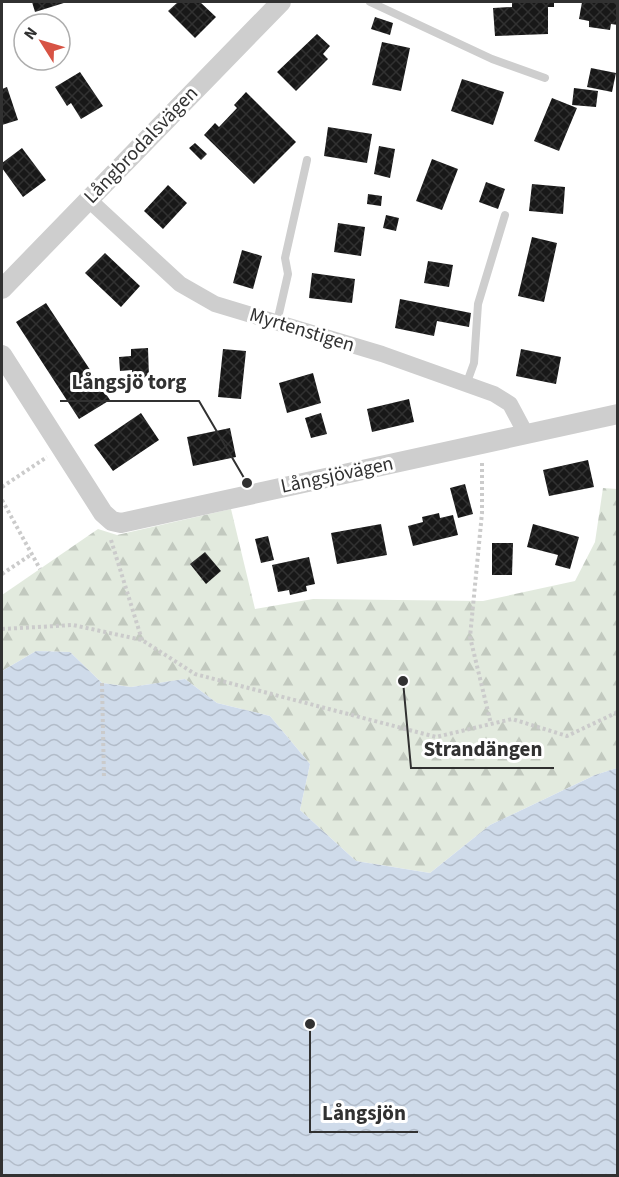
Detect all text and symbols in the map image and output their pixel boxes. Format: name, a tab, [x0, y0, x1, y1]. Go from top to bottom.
north arrow	[12, 12, 72, 72]
text: N	[19, 23, 43, 44]
street label: Långbrodalsvägen	[78, 80, 204, 210]
street label: Myrtenstigen	[246, 301, 358, 359]
callout: Långsjö torg	[60, 362, 199, 401]
text: Långsjö torg	[72, 367, 186, 397]
street label: Långsjövägen	[278, 449, 396, 501]
callout: Strandängen	[411, 729, 554, 768]
text: Strandängen	[424, 734, 542, 764]
callout: Långsjön	[310, 1093, 418, 1132]
text: Långsjön	[322, 1098, 406, 1128]

